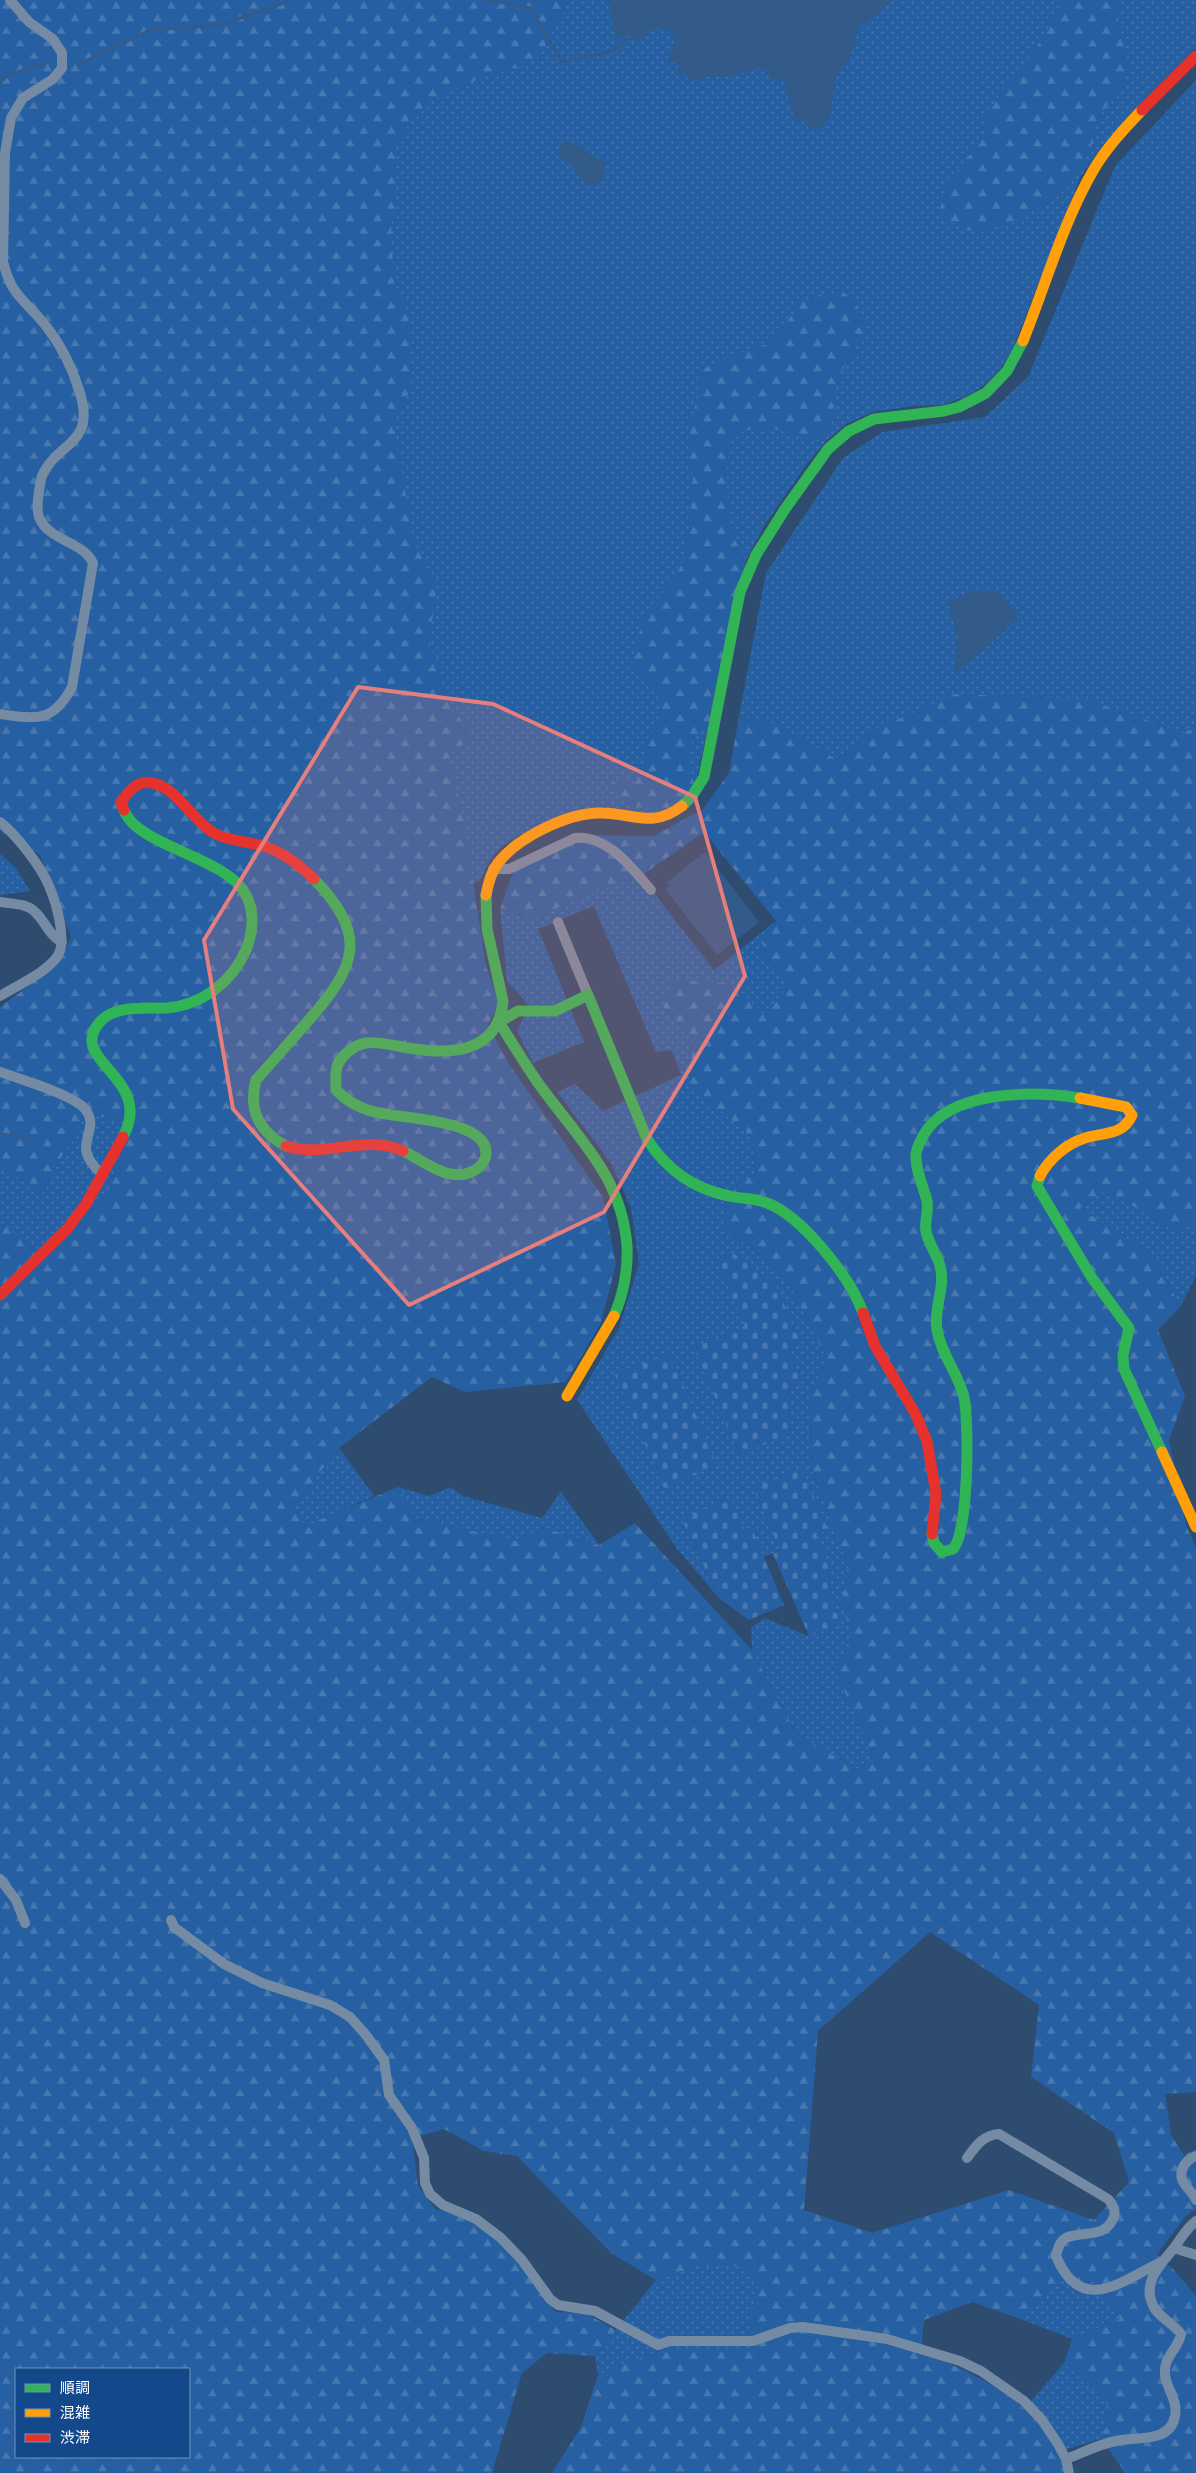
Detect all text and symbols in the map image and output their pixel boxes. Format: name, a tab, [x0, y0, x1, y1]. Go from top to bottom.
legend	[15, 2368, 190, 2458]
text: 順調	[60, 2377, 90, 2398]
text: 混雑	[60, 2402, 90, 2423]
text: 渋滞	[60, 2427, 90, 2448]

